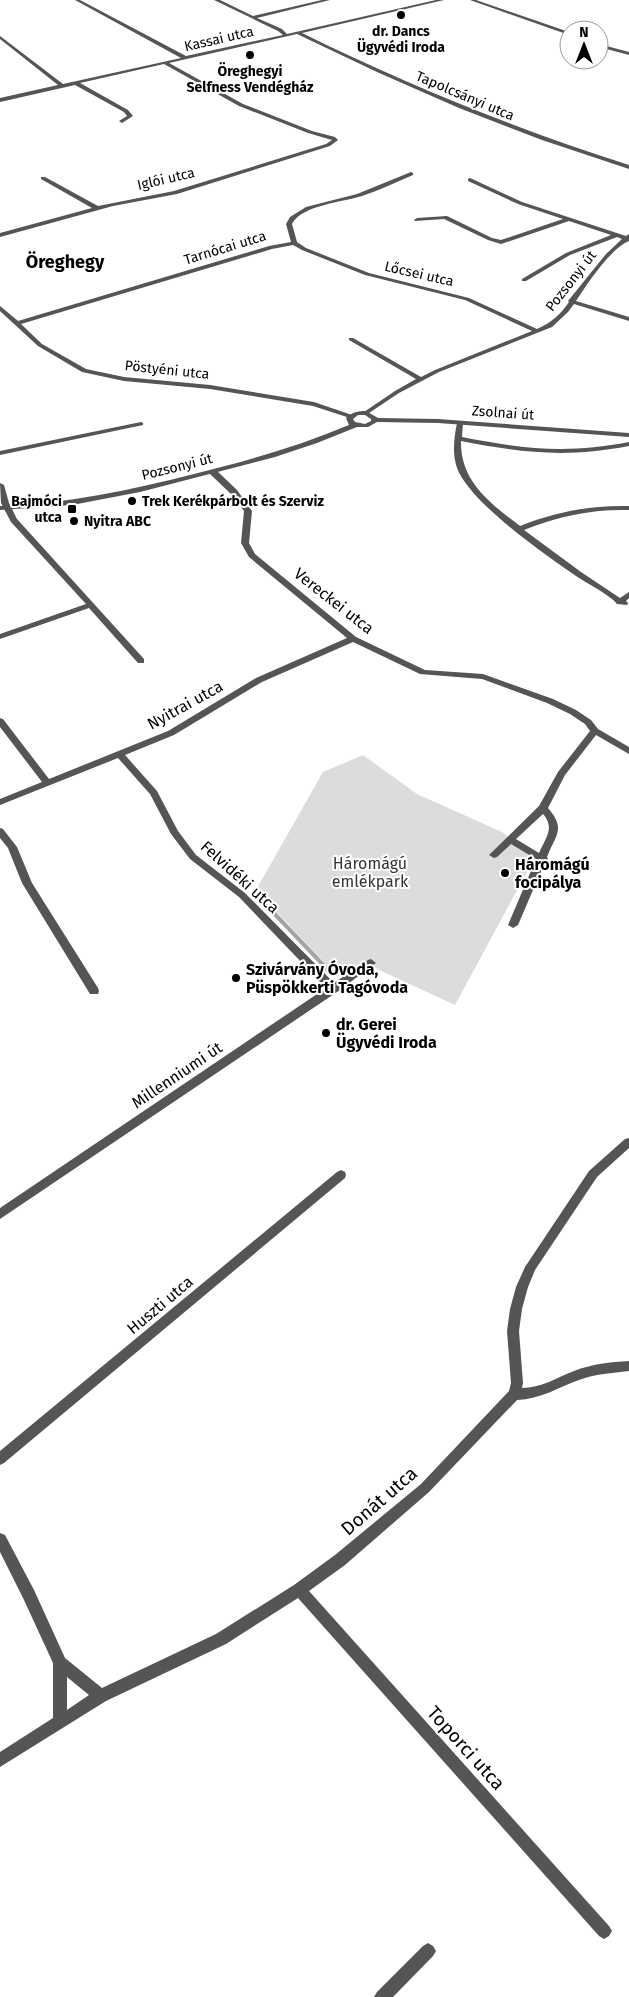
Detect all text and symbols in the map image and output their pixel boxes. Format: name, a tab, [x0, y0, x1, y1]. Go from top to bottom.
marker: dr. Dancs Ügyvédi Iroda	[395, 9, 407, 21]
north arrow	[559, 20, 609, 70]
street label: Kassai utca	[183, 23, 255, 55]
place label: dr. Dancs Ügyvédi Iroda	[357, 23, 445, 56]
text: N	[579, 24, 589, 41]
marker: Öreghegyi Selfness Vendégház	[244, 49, 256, 61]
place label: Öreghegyi Selfness Vendégház	[187, 62, 314, 96]
street label: Tapolcsányi utca	[413, 68, 517, 124]
street label: Iglói utca	[136, 164, 196, 194]
street label: Tarnócai utca	[182, 227, 268, 269]
street label: Pozsonyi út	[542, 247, 601, 315]
district label: Öreghegy	[26, 251, 105, 273]
street label: Lőcsei utca	[383, 258, 455, 290]
street label: Pöstyéni utca	[124, 357, 210, 383]
street label: Zsolnai út	[471, 402, 536, 424]
street label: Pozsonyi út	[140, 450, 215, 484]
place label: Bajmóci utca	[11, 493, 62, 526]
place label: Trek Kerékpárbolt és Szerviz	[142, 493, 324, 510]
marker: Trek Kerékpárbolt és Szerviz	[126, 495, 138, 507]
marker: Bajmóci utca	[66, 503, 78, 515]
place label: Nyitra ABC	[84, 513, 151, 530]
marker: Nyitra ABC	[68, 515, 80, 527]
street label: Vereckei utca	[290, 564, 378, 638]
street label: Nyitrai utca	[144, 677, 226, 733]
street label: Felvidéki utca	[197, 837, 283, 917]
park label: Háromágú emlékpark	[332, 854, 409, 891]
place label: Háromágú focipálya	[515, 855, 590, 892]
marker: Háromágú focipálya	[499, 867, 511, 879]
place label: Szivárvány Óvoda, Püspökkerti Tagóvoda	[246, 959, 408, 997]
marker: Szivárvány Óvoda, Püspökkerti Tagóvoda	[230, 972, 242, 984]
place label: dr. Gerei Ügyvédi Iroda	[336, 1015, 437, 1052]
marker: dr. Gerei Ügyvédi Iroda	[320, 1027, 332, 1039]
street label: Millenniumi út	[128, 1038, 226, 1112]
street label: Huszti utca	[123, 1272, 197, 1338]
street label: Donát utca	[336, 1462, 422, 1540]
street label: Toporci utca	[422, 1701, 510, 1795]

